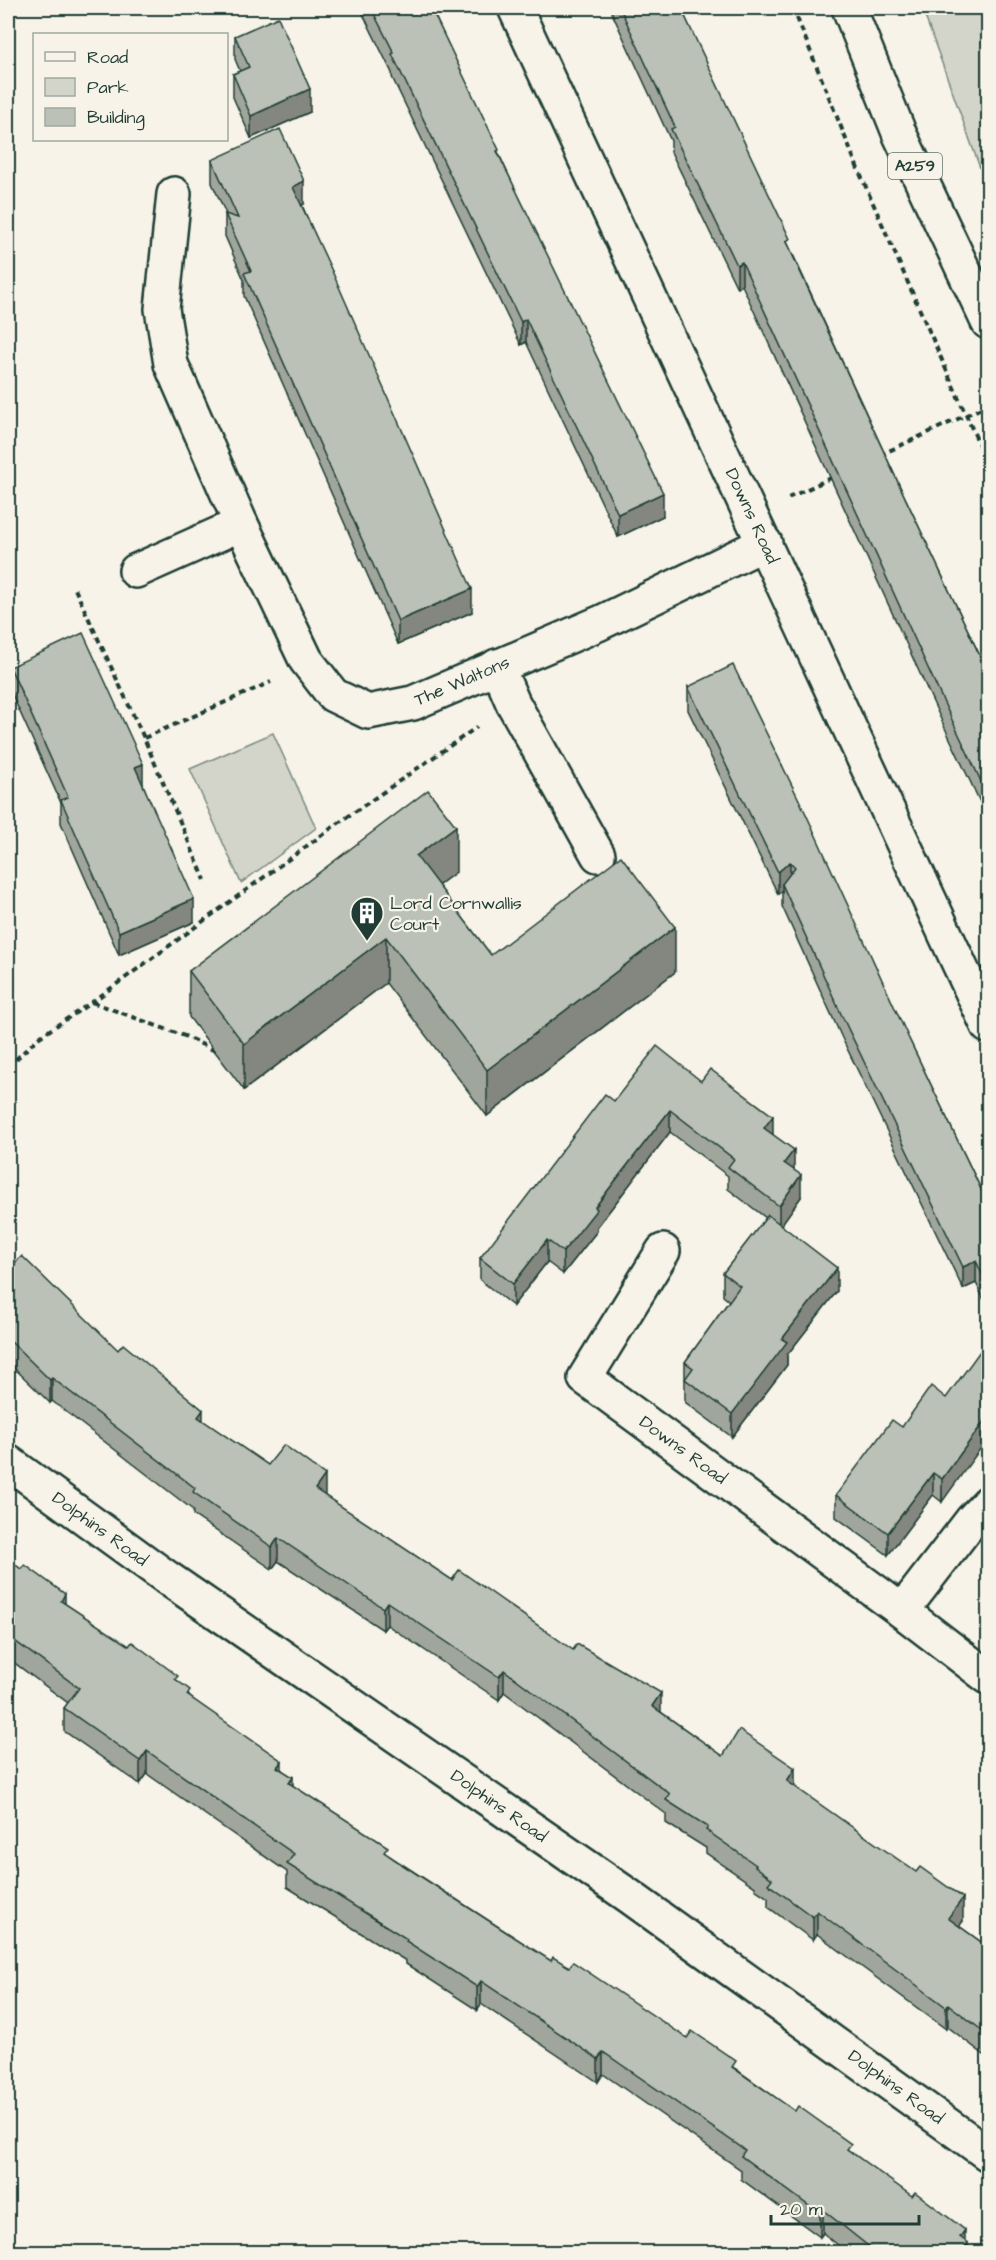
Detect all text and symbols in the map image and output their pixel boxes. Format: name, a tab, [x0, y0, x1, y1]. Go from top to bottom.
legend	[33, 33, 228, 141]
text: Road	[87, 45, 128, 70]
text: Park	[87, 75, 129, 100]
text: Building	[87, 105, 145, 131]
road number: A259	[888, 153, 942, 179]
street label: Downs Road	[719, 464, 785, 568]
street label: The Waltons	[410, 650, 514, 712]
place label: Lord Cornwallis Court	[390, 891, 522, 937]
building icon: Lord Cornwallis Court	[349, 895, 385, 942]
street label: Downs Road	[634, 1410, 732, 1490]
street label: Dolphins Road	[47, 1486, 153, 1572]
street label: Dolphins Road	[446, 1763, 552, 1849]
street label: Dolphins Road	[843, 2044, 949, 2130]
scale bar	[771, 2188, 920, 2226]
text: 20 m	[780, 2197, 823, 2222]

